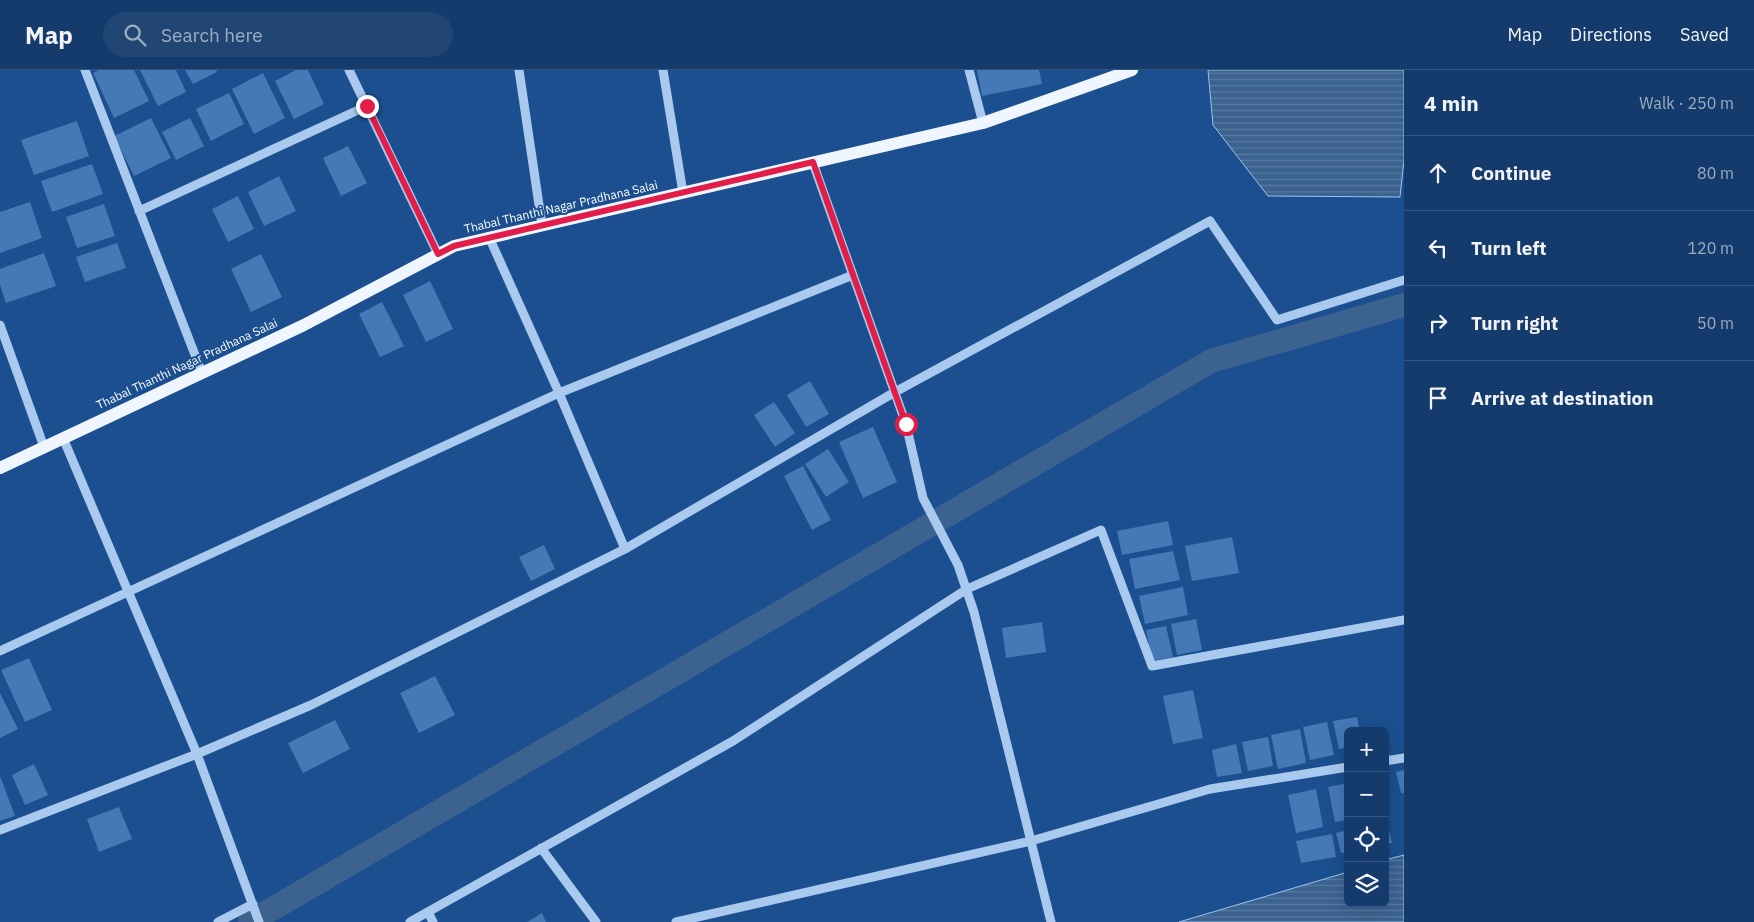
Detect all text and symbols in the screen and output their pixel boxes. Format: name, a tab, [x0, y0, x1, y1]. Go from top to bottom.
search box	[103, 12, 453, 57]
text: Map	[25, 19, 73, 51]
icon: search	[121, 21, 149, 49]
text: Search here	[161, 23, 263, 47]
text: Map	[1507, 23, 1542, 46]
text: Directions	[1570, 23, 1652, 46]
text: Saved	[1680, 23, 1729, 46]
text: 4 min	[1424, 89, 1479, 117]
text: Walk · 250 m	[1639, 93, 1734, 113]
route end	[356, 95, 379, 118]
icon: ahead	[1424, 159, 1452, 187]
text: Continue	[1471, 161, 1551, 185]
text: 80 m	[1697, 163, 1734, 183]
street label: Thabal Thanthi Nagar Pradhana Salai	[463, 177, 659, 236]
icon: left	[1424, 234, 1452, 262]
text: Turn left	[1471, 236, 1547, 260]
text: 120 m	[1687, 238, 1734, 258]
icon: right	[1424, 309, 1452, 337]
text: Turn right	[1471, 311, 1558, 335]
text: 50 m	[1697, 313, 1734, 333]
street label: Thabal Thanthi Nagar Pradhana Salai	[94, 315, 280, 412]
icon: arrive	[1424, 384, 1452, 412]
text: Arrive at destination	[1471, 386, 1654, 410]
route start	[895, 413, 918, 436]
map controls	[1344, 727, 1389, 907]
button: +	[1344, 727, 1389, 772]
button: −	[1344, 772, 1389, 817]
button: locate	[1344, 817, 1389, 862]
button: layers	[1344, 862, 1389, 907]

